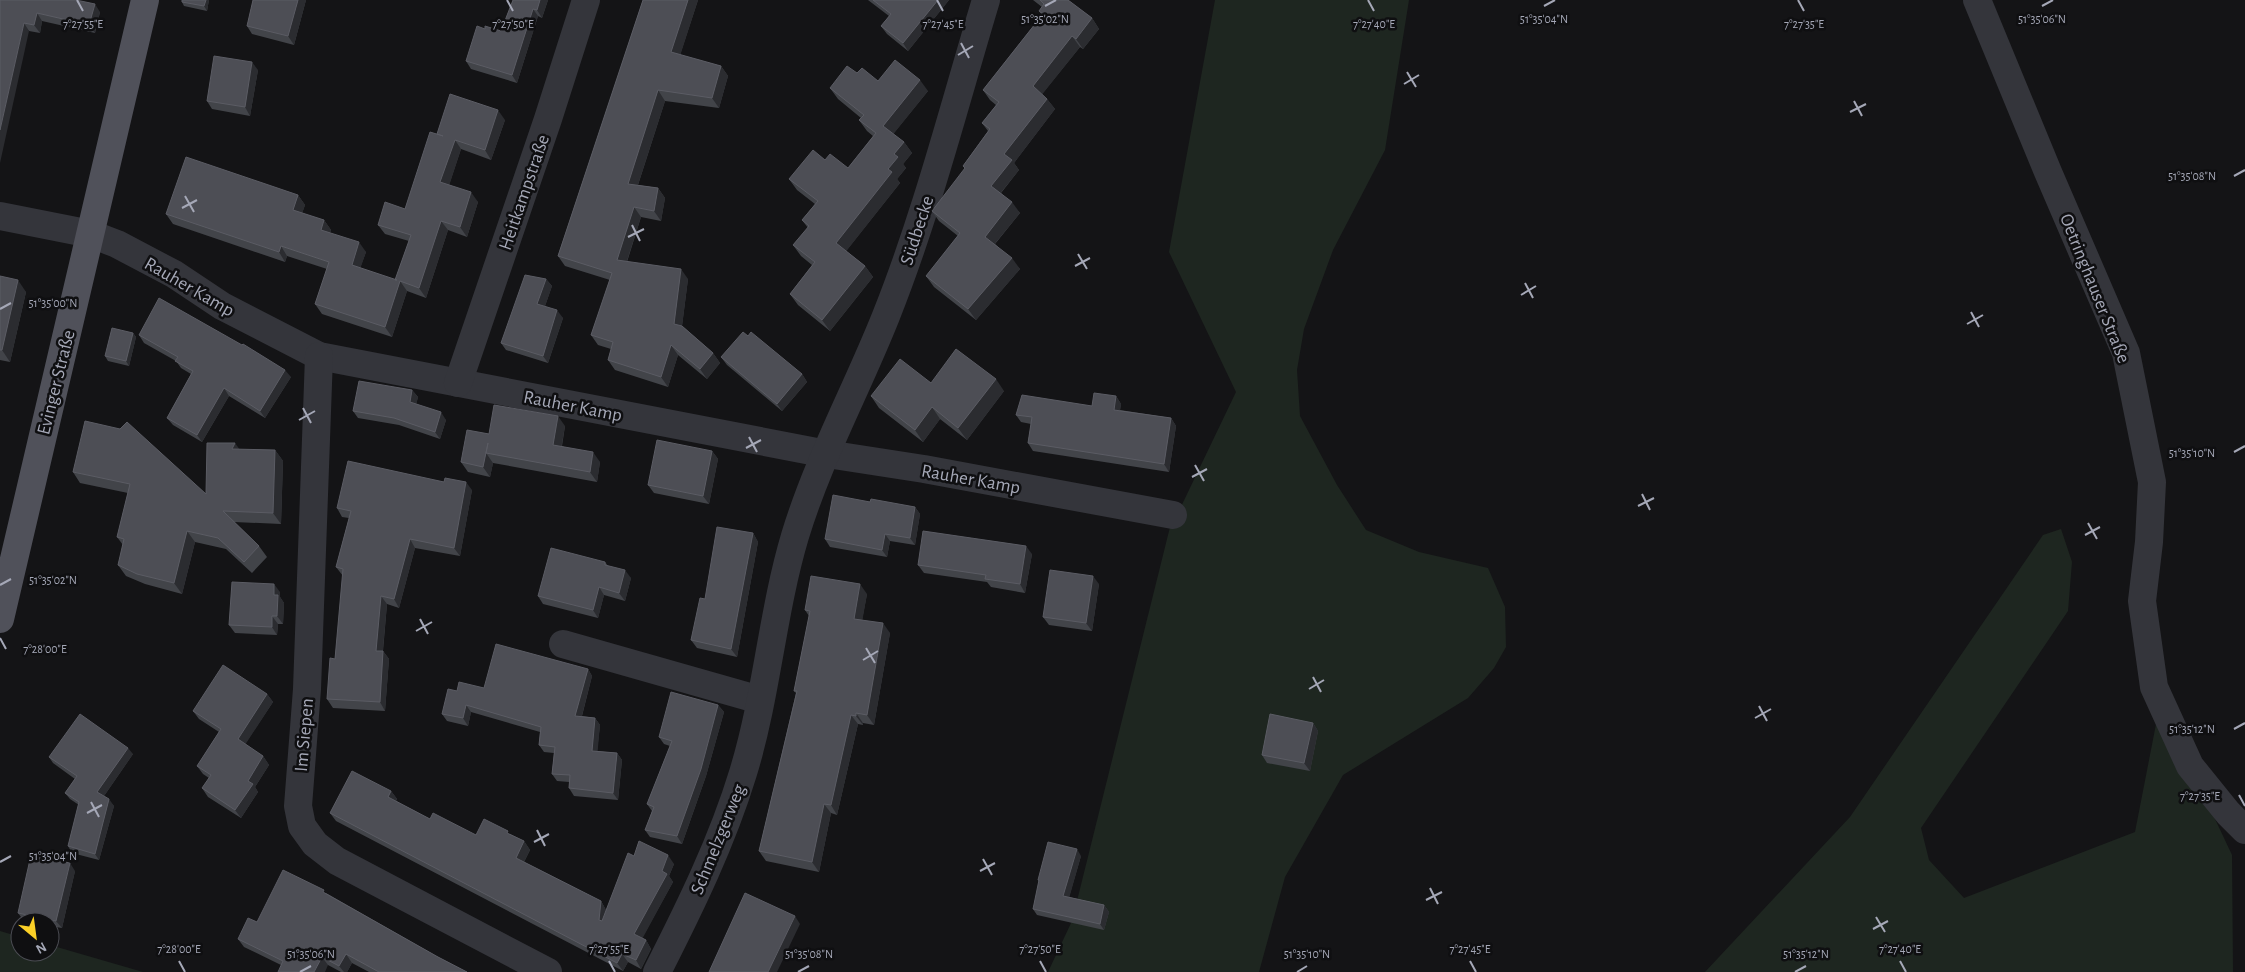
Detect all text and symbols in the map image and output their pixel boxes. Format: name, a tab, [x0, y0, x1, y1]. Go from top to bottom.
text: 51°35'02"N	[1021, 13, 1069, 25]
text: 51°35'04"N	[1520, 13, 1568, 25]
text: 51°35'06"N	[2018, 13, 2066, 25]
text: 7°27'55"E	[63, 18, 103, 30]
text: 7°27'50"E	[492, 18, 534, 30]
text: 7°27'45"E	[923, 18, 964, 30]
text: 7°27'40"E	[1353, 18, 1395, 30]
text: 7°27'35"E	[1784, 18, 1824, 30]
street label: Heitkampstraße	[496, 132, 553, 253]
text: 51°35'08"N	[2168, 170, 2216, 182]
street label: Südbecke	[897, 194, 938, 267]
street label: Oetringhauser Straße	[2056, 211, 2133, 366]
street label: Rauher Kamp	[141, 254, 237, 321]
text: 51°35'00"N	[29, 297, 77, 309]
street label: Evinger Straße	[34, 328, 79, 437]
street label: Rauher Kamp	[522, 388, 624, 425]
text: 51°35'10"N	[2169, 447, 2215, 459]
street label: Rauher Kamp	[920, 461, 1022, 498]
text: 51°35'02"N	[29, 574, 77, 586]
text: 7°28'00"E	[23, 643, 67, 655]
street label: Im Siepen	[292, 698, 317, 773]
text: 51°35'12"N	[2169, 723, 2215, 735]
street label: Schmelzgerweg	[688, 781, 749, 897]
text: 7°27'35"E	[2180, 790, 2220, 802]
text: 51°35'04"N	[29, 850, 77, 862]
north arrow	[10, 912, 60, 962]
text: N	[33, 939, 48, 956]
text: 7°28'00"E	[157, 943, 201, 955]
text: 7°27'55"E	[589, 943, 629, 955]
text: 7°27'50"E	[1019, 943, 1061, 955]
text: 7°27'45"E	[1450, 943, 1491, 955]
text: 7°27'40"E	[1879, 943, 1921, 955]
text: 51°35'06"N	[287, 948, 335, 960]
text: 51°35'08"N	[785, 948, 833, 960]
text: 51°35'10"N	[1284, 948, 1330, 960]
text: 51°35'12"N	[1783, 948, 1829, 960]

